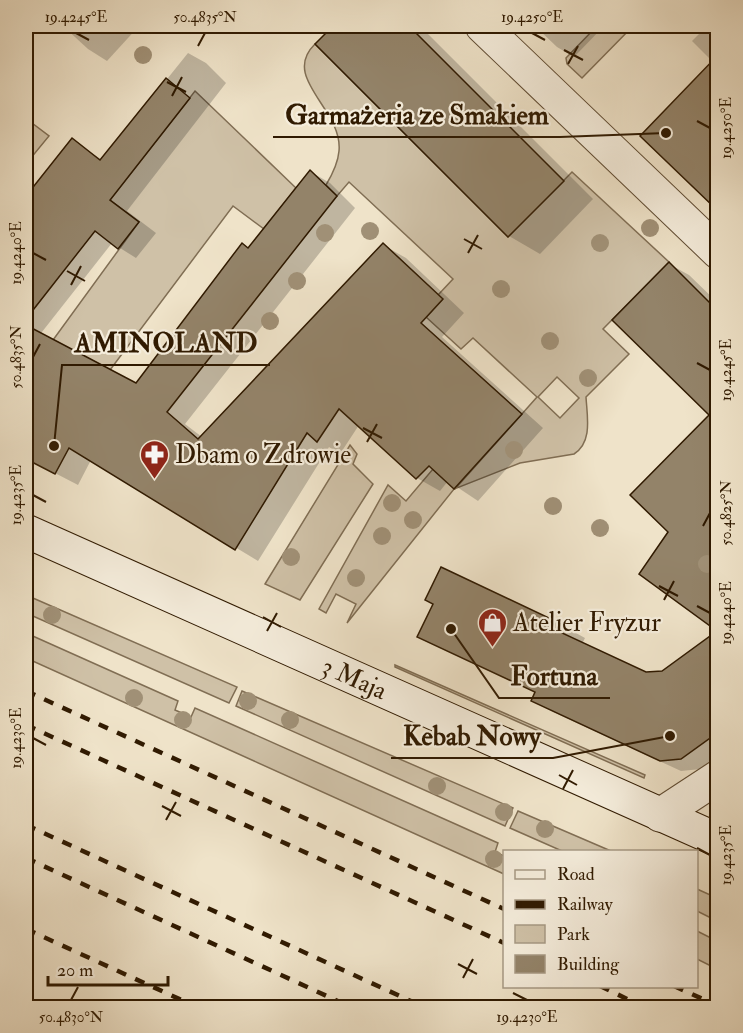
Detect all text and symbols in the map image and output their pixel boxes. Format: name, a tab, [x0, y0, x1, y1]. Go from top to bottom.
text: 19.4245°E	[45, 8, 107, 27]
text: 50.4835°N	[173, 8, 237, 27]
text: 19.4250°E	[501, 8, 563, 27]
callout: Garmażeria ze Smakiem	[273, 92, 560, 137]
text: 19.4250°E	[717, 97, 736, 159]
text: Garmażeria ze Smakiem	[285, 99, 550, 132]
text: 19.4240°E	[7, 221, 26, 285]
callout: AMINOLAND	[62, 320, 270, 365]
text: 50.4835°N	[7, 325, 26, 389]
text: AMINOLAND	[73, 327, 258, 360]
text: 19.4245°E	[717, 339, 736, 401]
pharmacy icon: Dbam o Zdrowie	[138, 438, 170, 480]
place label: Dbam o Zdrowie	[175, 439, 351, 471]
text: 19.4235°E	[7, 465, 26, 525]
text: 50.4825°N	[717, 480, 736, 546]
text: 19.4240°E	[717, 581, 736, 645]
shop icon: Atelier Fryzur	[476, 606, 508, 648]
place label: Atelier Fryzur	[512, 607, 661, 639]
street label: 3 Maja	[317, 650, 392, 707]
callout: Fortuna	[499, 653, 610, 698]
text: Fortuna	[510, 660, 598, 693]
text: 19.4230°E	[7, 707, 26, 769]
callout: Kebab Nowy	[391, 713, 553, 758]
text: Kebab Nowy	[403, 720, 542, 754]
text: 19.4235°E	[717, 825, 736, 885]
legend	[503, 850, 698, 988]
text: Road	[557, 863, 595, 886]
text: Railway	[557, 893, 614, 916]
text: Park	[557, 923, 590, 946]
scale bar	[48, 949, 168, 987]
text: Building	[557, 953, 620, 976]
text: 20 m	[57, 959, 93, 982]
text: 50.4830°N	[39, 1008, 104, 1027]
text: 19.4230°E	[496, 1008, 558, 1027]

